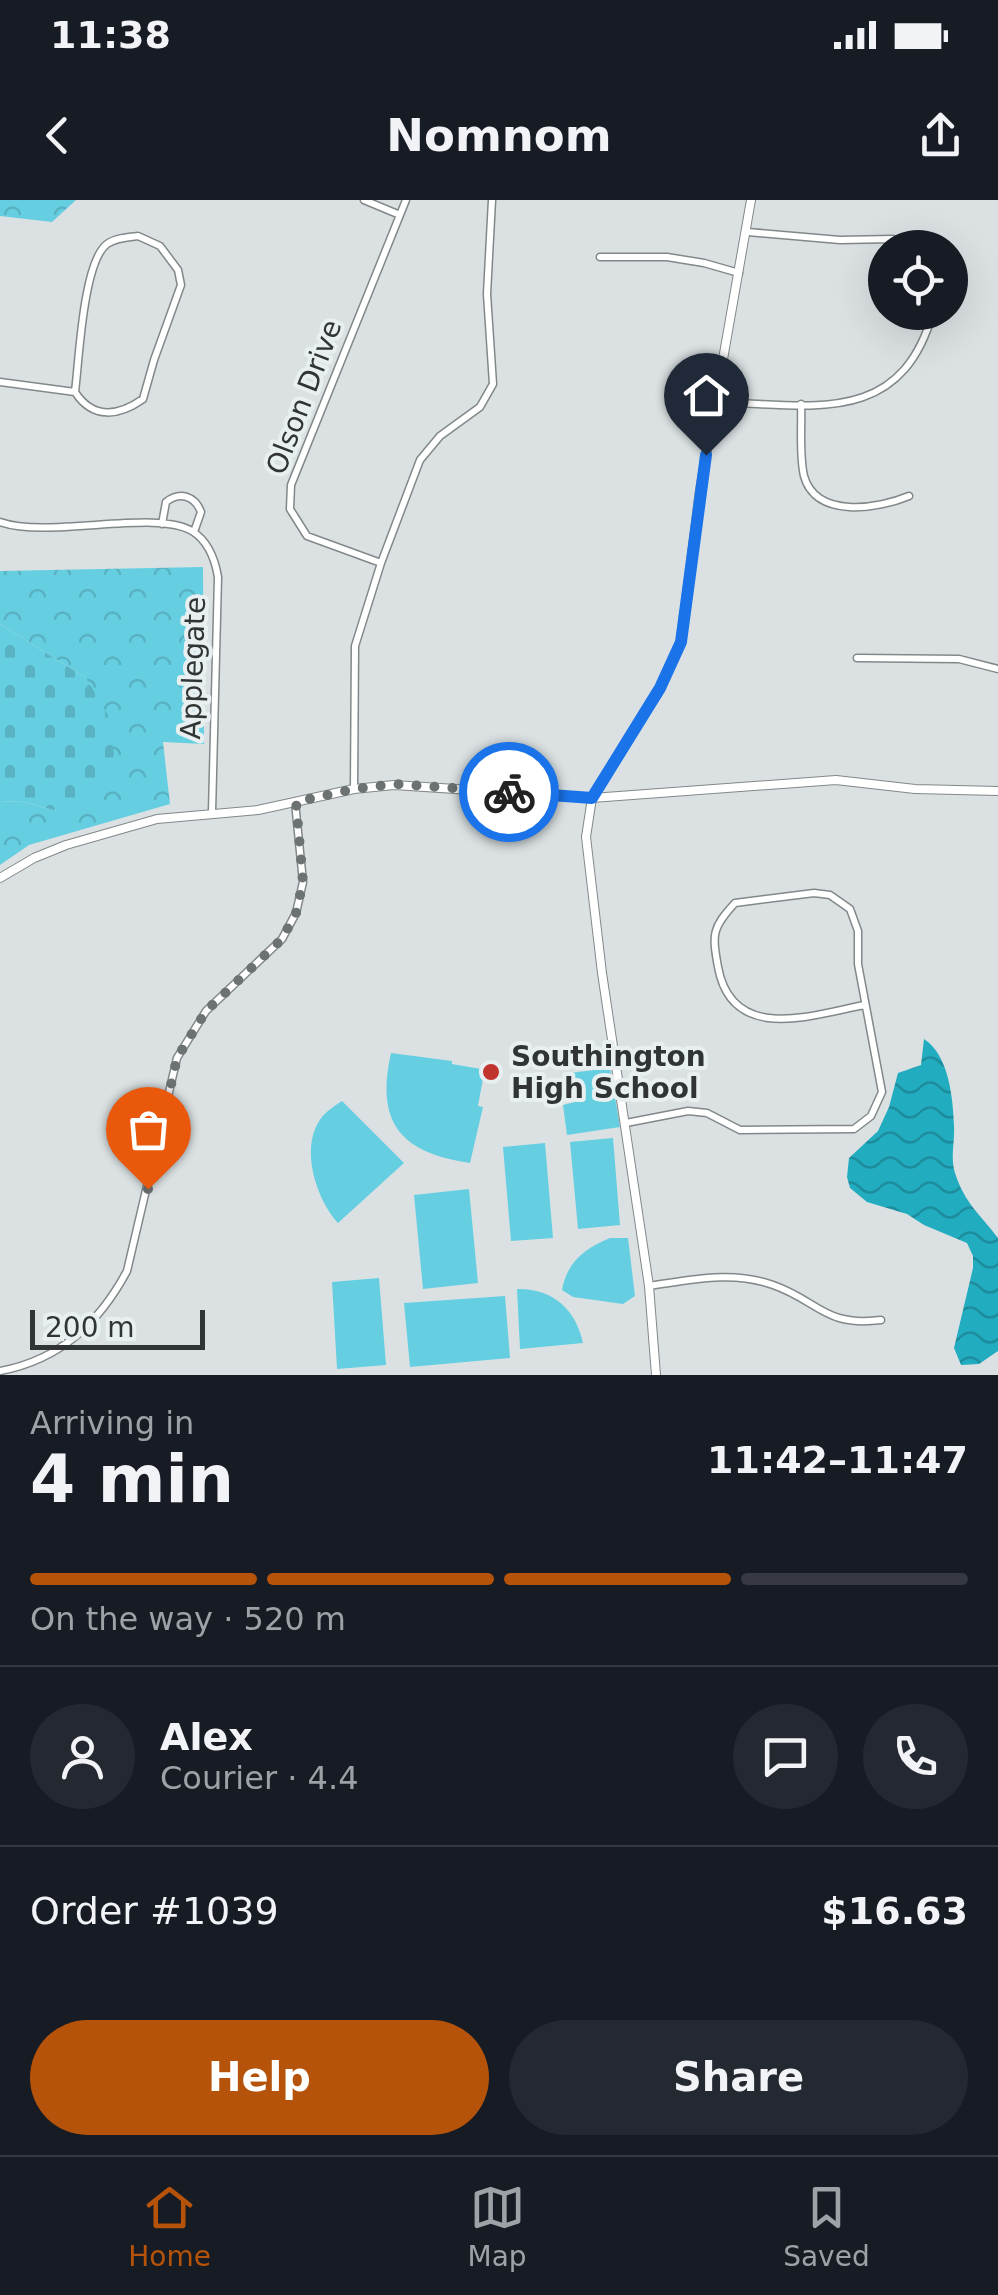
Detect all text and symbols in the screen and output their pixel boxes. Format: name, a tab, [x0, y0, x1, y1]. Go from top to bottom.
text: 11:38	[50, 13, 171, 57]
icon: back	[30, 108, 85, 163]
icon: share	[913, 108, 968, 163]
text: Nomnom	[386, 109, 612, 162]
map controls	[868, 230, 968, 330]
button: locate	[868, 230, 968, 330]
street label: Olson Drive	[259, 315, 349, 479]
pin	[664, 353, 749, 456]
icon: home	[679, 368, 734, 423]
street label: Applegate	[174, 596, 212, 740]
courier	[459, 742, 559, 842]
icon: bike	[482, 765, 537, 820]
place label: Southington High School	[511, 1040, 706, 1105]
marker: Southington High School	[480, 1061, 502, 1083]
pin	[106, 1087, 191, 1190]
icon: bag	[121, 1102, 176, 1157]
scale bar	[30, 1305, 205, 1350]
text: 200 m	[45, 1311, 135, 1344]
text: Arriving in	[30, 1404, 194, 1442]
text: 11:42–11:47	[707, 1438, 968, 1482]
text: 4 min	[30, 1442, 234, 1517]
text: On the way · 520 m	[30, 1600, 346, 1638]
button: person	[30, 1704, 135, 1809]
button: chat	[733, 1704, 838, 1809]
button: phone	[863, 1704, 968, 1809]
text: Alex	[160, 1715, 253, 1759]
text: Courier · 4.4	[160, 1759, 359, 1797]
text: Order #1039	[30, 1889, 279, 1933]
text: $16.63	[821, 1889, 968, 1933]
button: Help	[30, 2020, 489, 2135]
button: Share	[509, 2020, 968, 2135]
tab: Home	[128, 2180, 211, 2273]
tab: Map	[468, 2180, 527, 2273]
tab: Saved	[783, 2180, 870, 2273]

